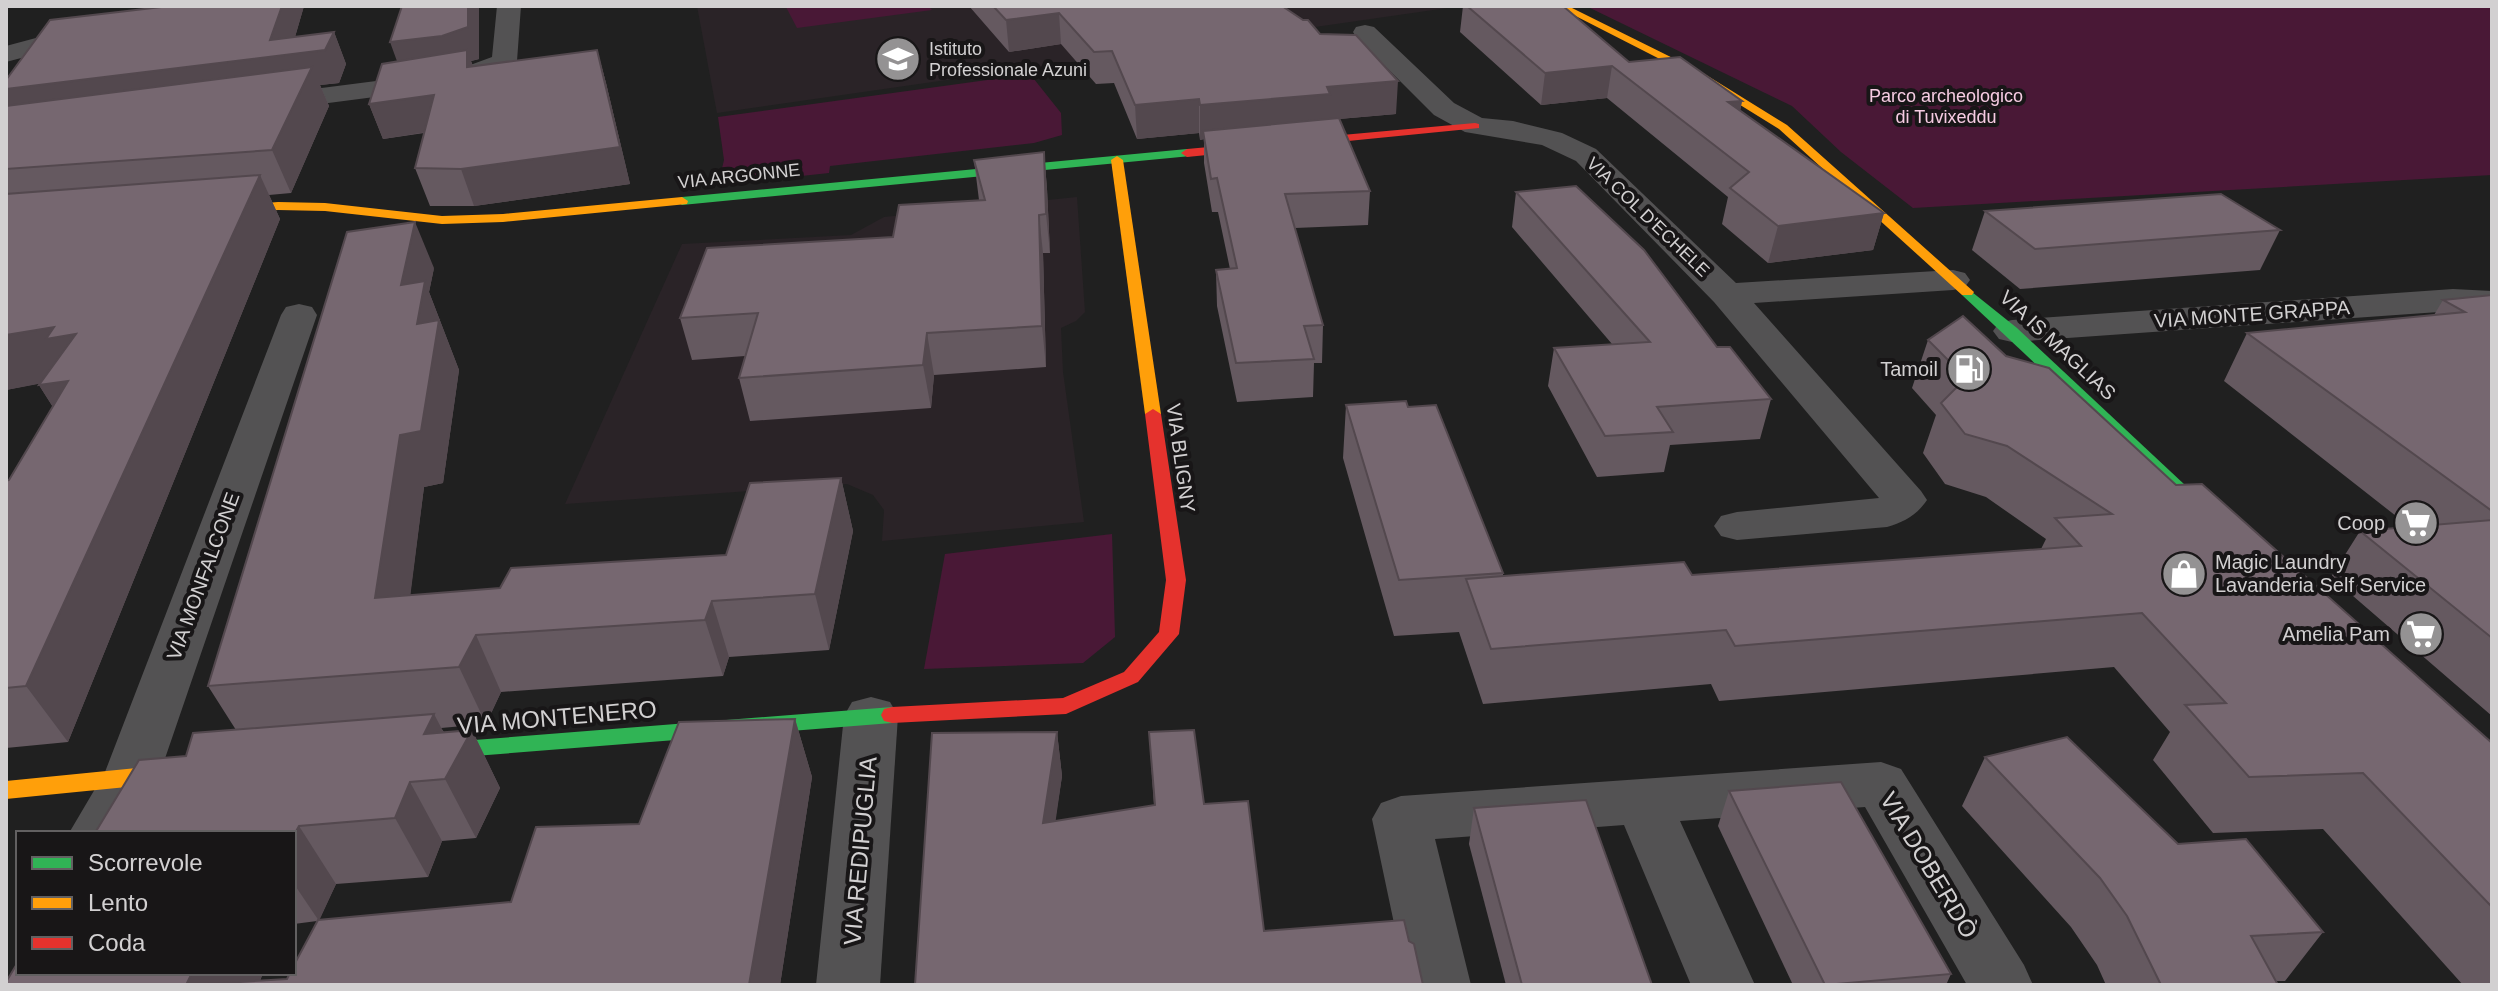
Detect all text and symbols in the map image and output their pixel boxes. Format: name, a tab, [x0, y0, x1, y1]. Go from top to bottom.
school or university icon: Istituto Professionale Azuni	[874, 35, 922, 83]
place label: Istituto Professionale Azuni	[929, 39, 1087, 80]
park label: Parco archeologico di Tuvixeddu	[1869, 86, 2023, 127]
street label: VIA COL D'ECHELE	[1582, 153, 1714, 281]
street label: VIA ARGONNE	[677, 160, 801, 192]
street label: VIA IS MAGLIAS	[1996, 286, 2120, 404]
street label: VIA MONTE GRAPPA	[2153, 296, 2351, 332]
fuel station icon: Tamoil	[1945, 345, 1993, 393]
place label: Tamoil	[1880, 358, 1938, 380]
street label: VIA BLIGNY	[1162, 402, 1200, 514]
street label: VIA MONFALCONE	[162, 489, 244, 663]
supermarket icon: Coop	[2392, 499, 2440, 547]
place label: Coop	[2337, 512, 2385, 534]
shop icon: Magic Laundry Lavanderia Self Service	[2160, 550, 2208, 598]
place label: Magic Laundry Lavanderia Self Service	[2215, 551, 2426, 596]
supermarket icon: Amelia Pam	[2397, 610, 2445, 658]
place label: Amelia Pam	[2282, 623, 2390, 645]
street label: VIA MONTENERO	[456, 695, 658, 739]
street label: VIA REDIPUGLIA	[838, 755, 882, 947]
street label: VIA DOBERDÒ	[1875, 787, 1983, 943]
legend	[16, 831, 296, 975]
text: Scorrevole	[88, 849, 203, 876]
text: Lento	[88, 889, 148, 916]
text: Coda	[88, 929, 146, 956]

